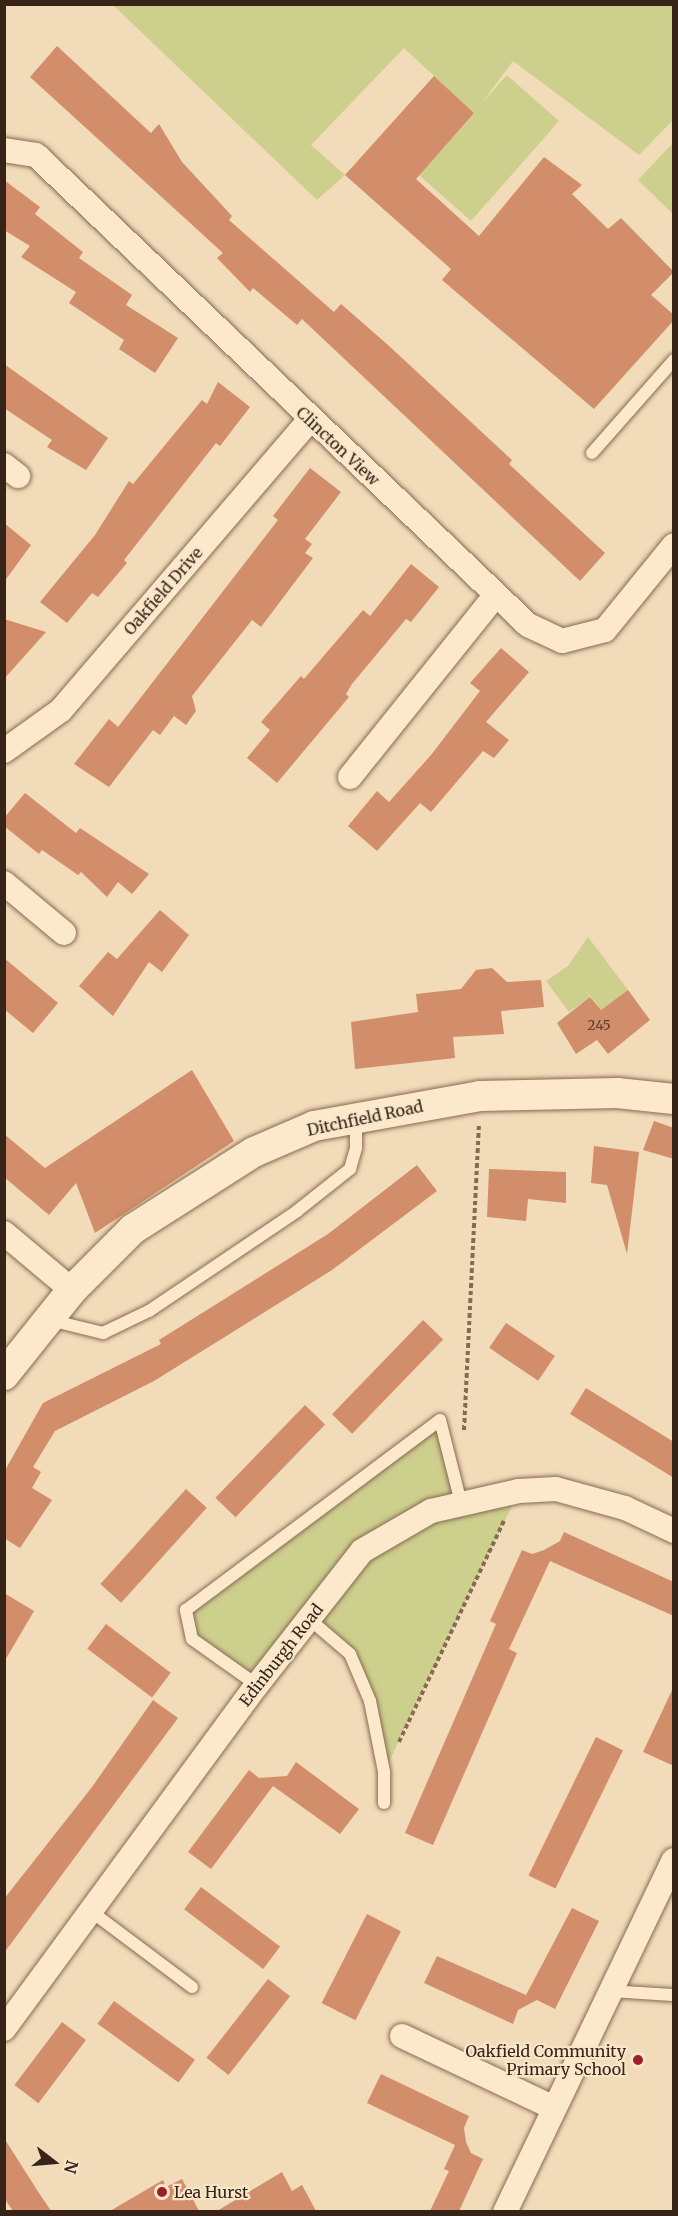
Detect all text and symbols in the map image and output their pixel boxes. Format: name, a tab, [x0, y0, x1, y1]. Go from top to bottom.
street label: Clincton View	[292, 403, 384, 489]
street label: Oakfield Drive	[120, 543, 206, 639]
house number: 245	[587, 1017, 611, 1033]
street label: Ditchfield Road	[305, 1096, 425, 1140]
street label: Edinburgh Road	[235, 1600, 327, 1710]
place label: Oakfield Community Primary School	[465, 2041, 626, 2079]
marker: Oakfield Community Primary School	[631, 2053, 645, 2067]
north arrow	[24, 2132, 84, 2192]
text: N	[60, 2158, 83, 2176]
place label: Lea Hurst	[174, 2182, 248, 2202]
marker: Lea Hurst	[155, 2185, 169, 2199]

